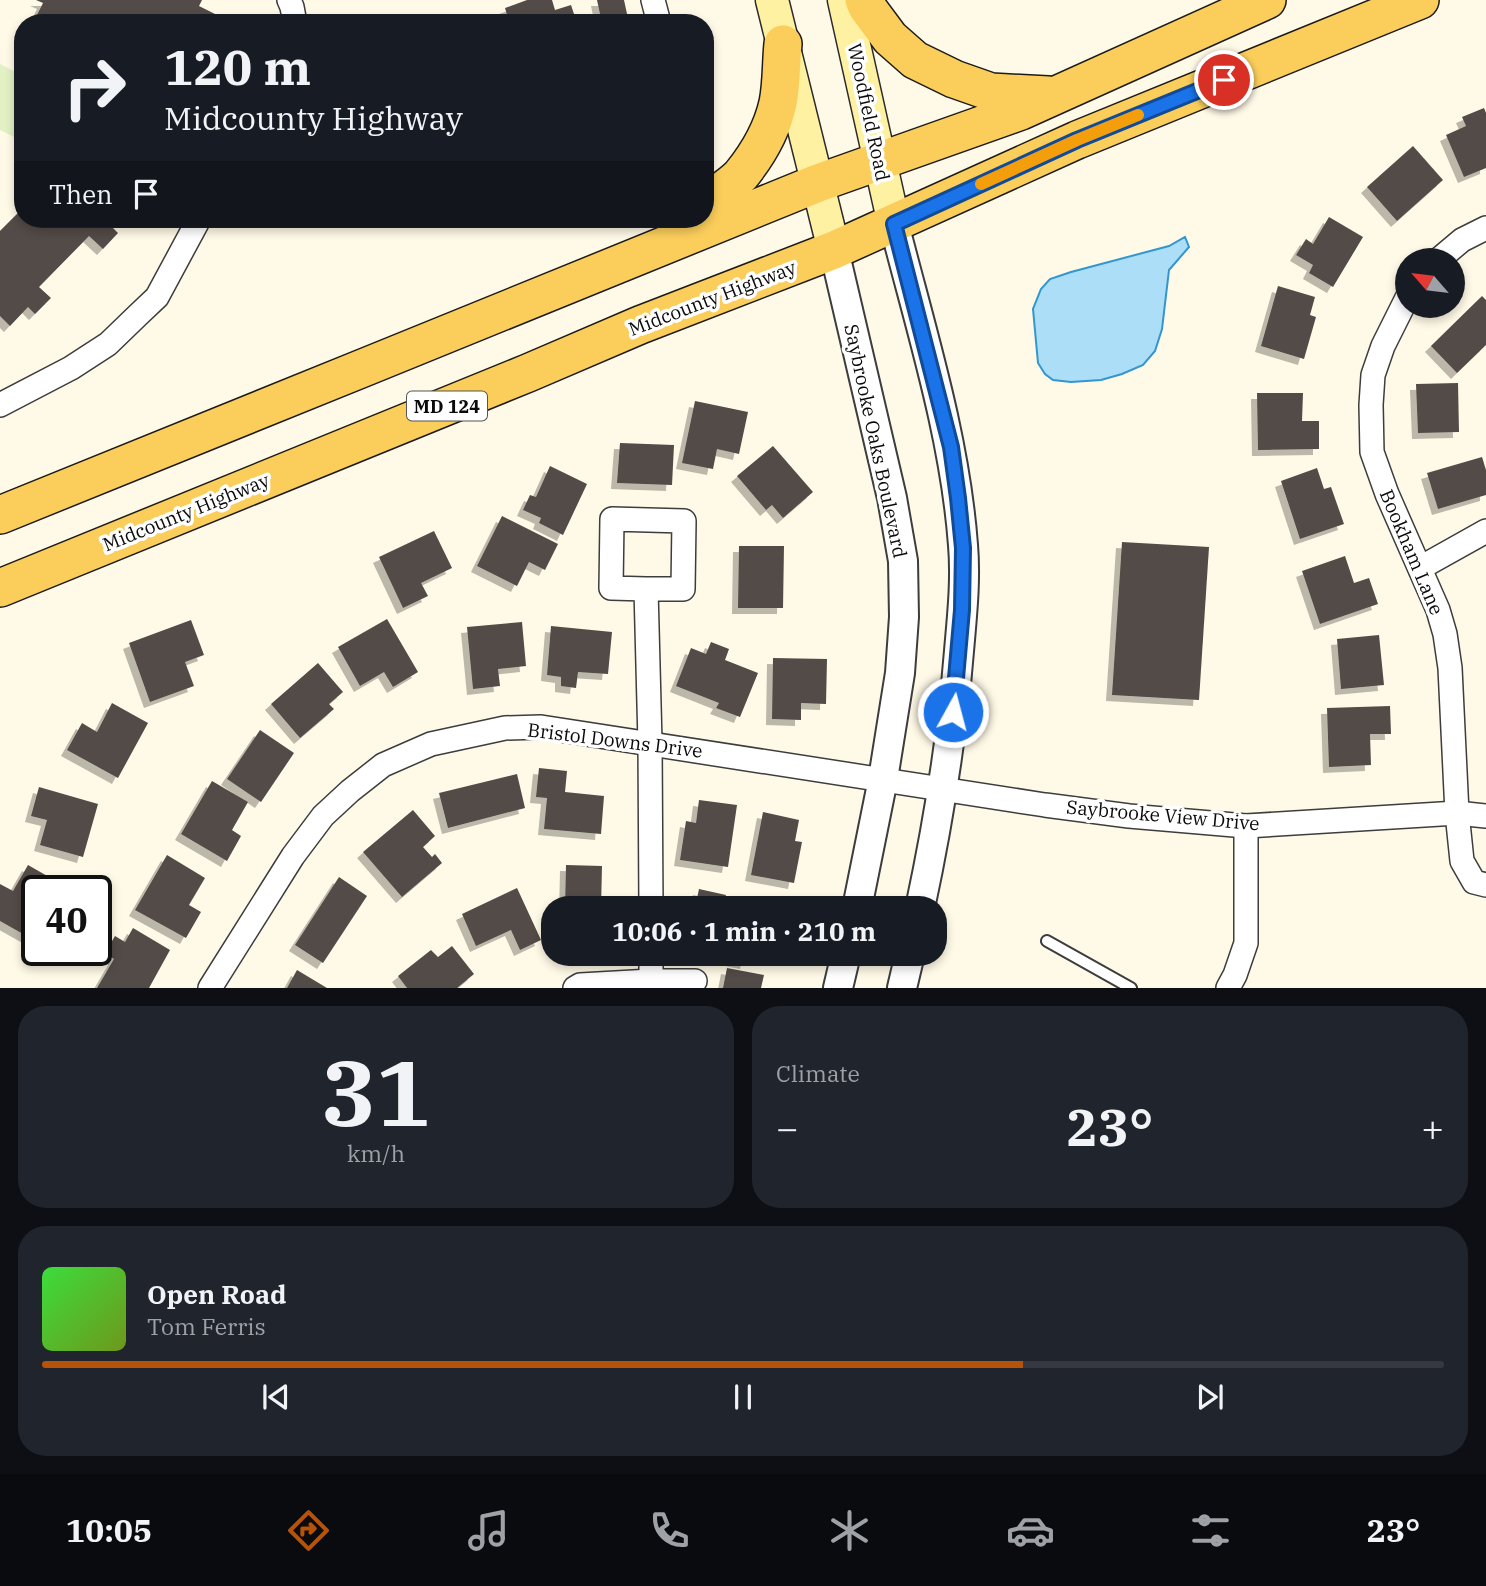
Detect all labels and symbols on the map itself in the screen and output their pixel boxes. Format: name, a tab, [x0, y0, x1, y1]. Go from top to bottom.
street label: Woodfield Road	[843, 41, 895, 183]
pin	[1194, 50, 1254, 110]
north arrow	[1395, 248, 1465, 318]
street label: Midcounty Highway	[625, 255, 800, 341]
street label: Saybrooke Oaks Boulevard	[839, 322, 913, 560]
road number: MD 124	[407, 392, 487, 420]
street label: Midcounty Highway	[99, 467, 274, 556]
street label: Bookham Lane	[1375, 486, 1449, 618]
position arrow	[916, 675, 990, 749]
street label: Bristol Downs Drive	[526, 717, 704, 763]
street label: Saybrooke View Drive	[1065, 795, 1261, 835]
speed limit sign: 40	[21, 875, 112, 966]

